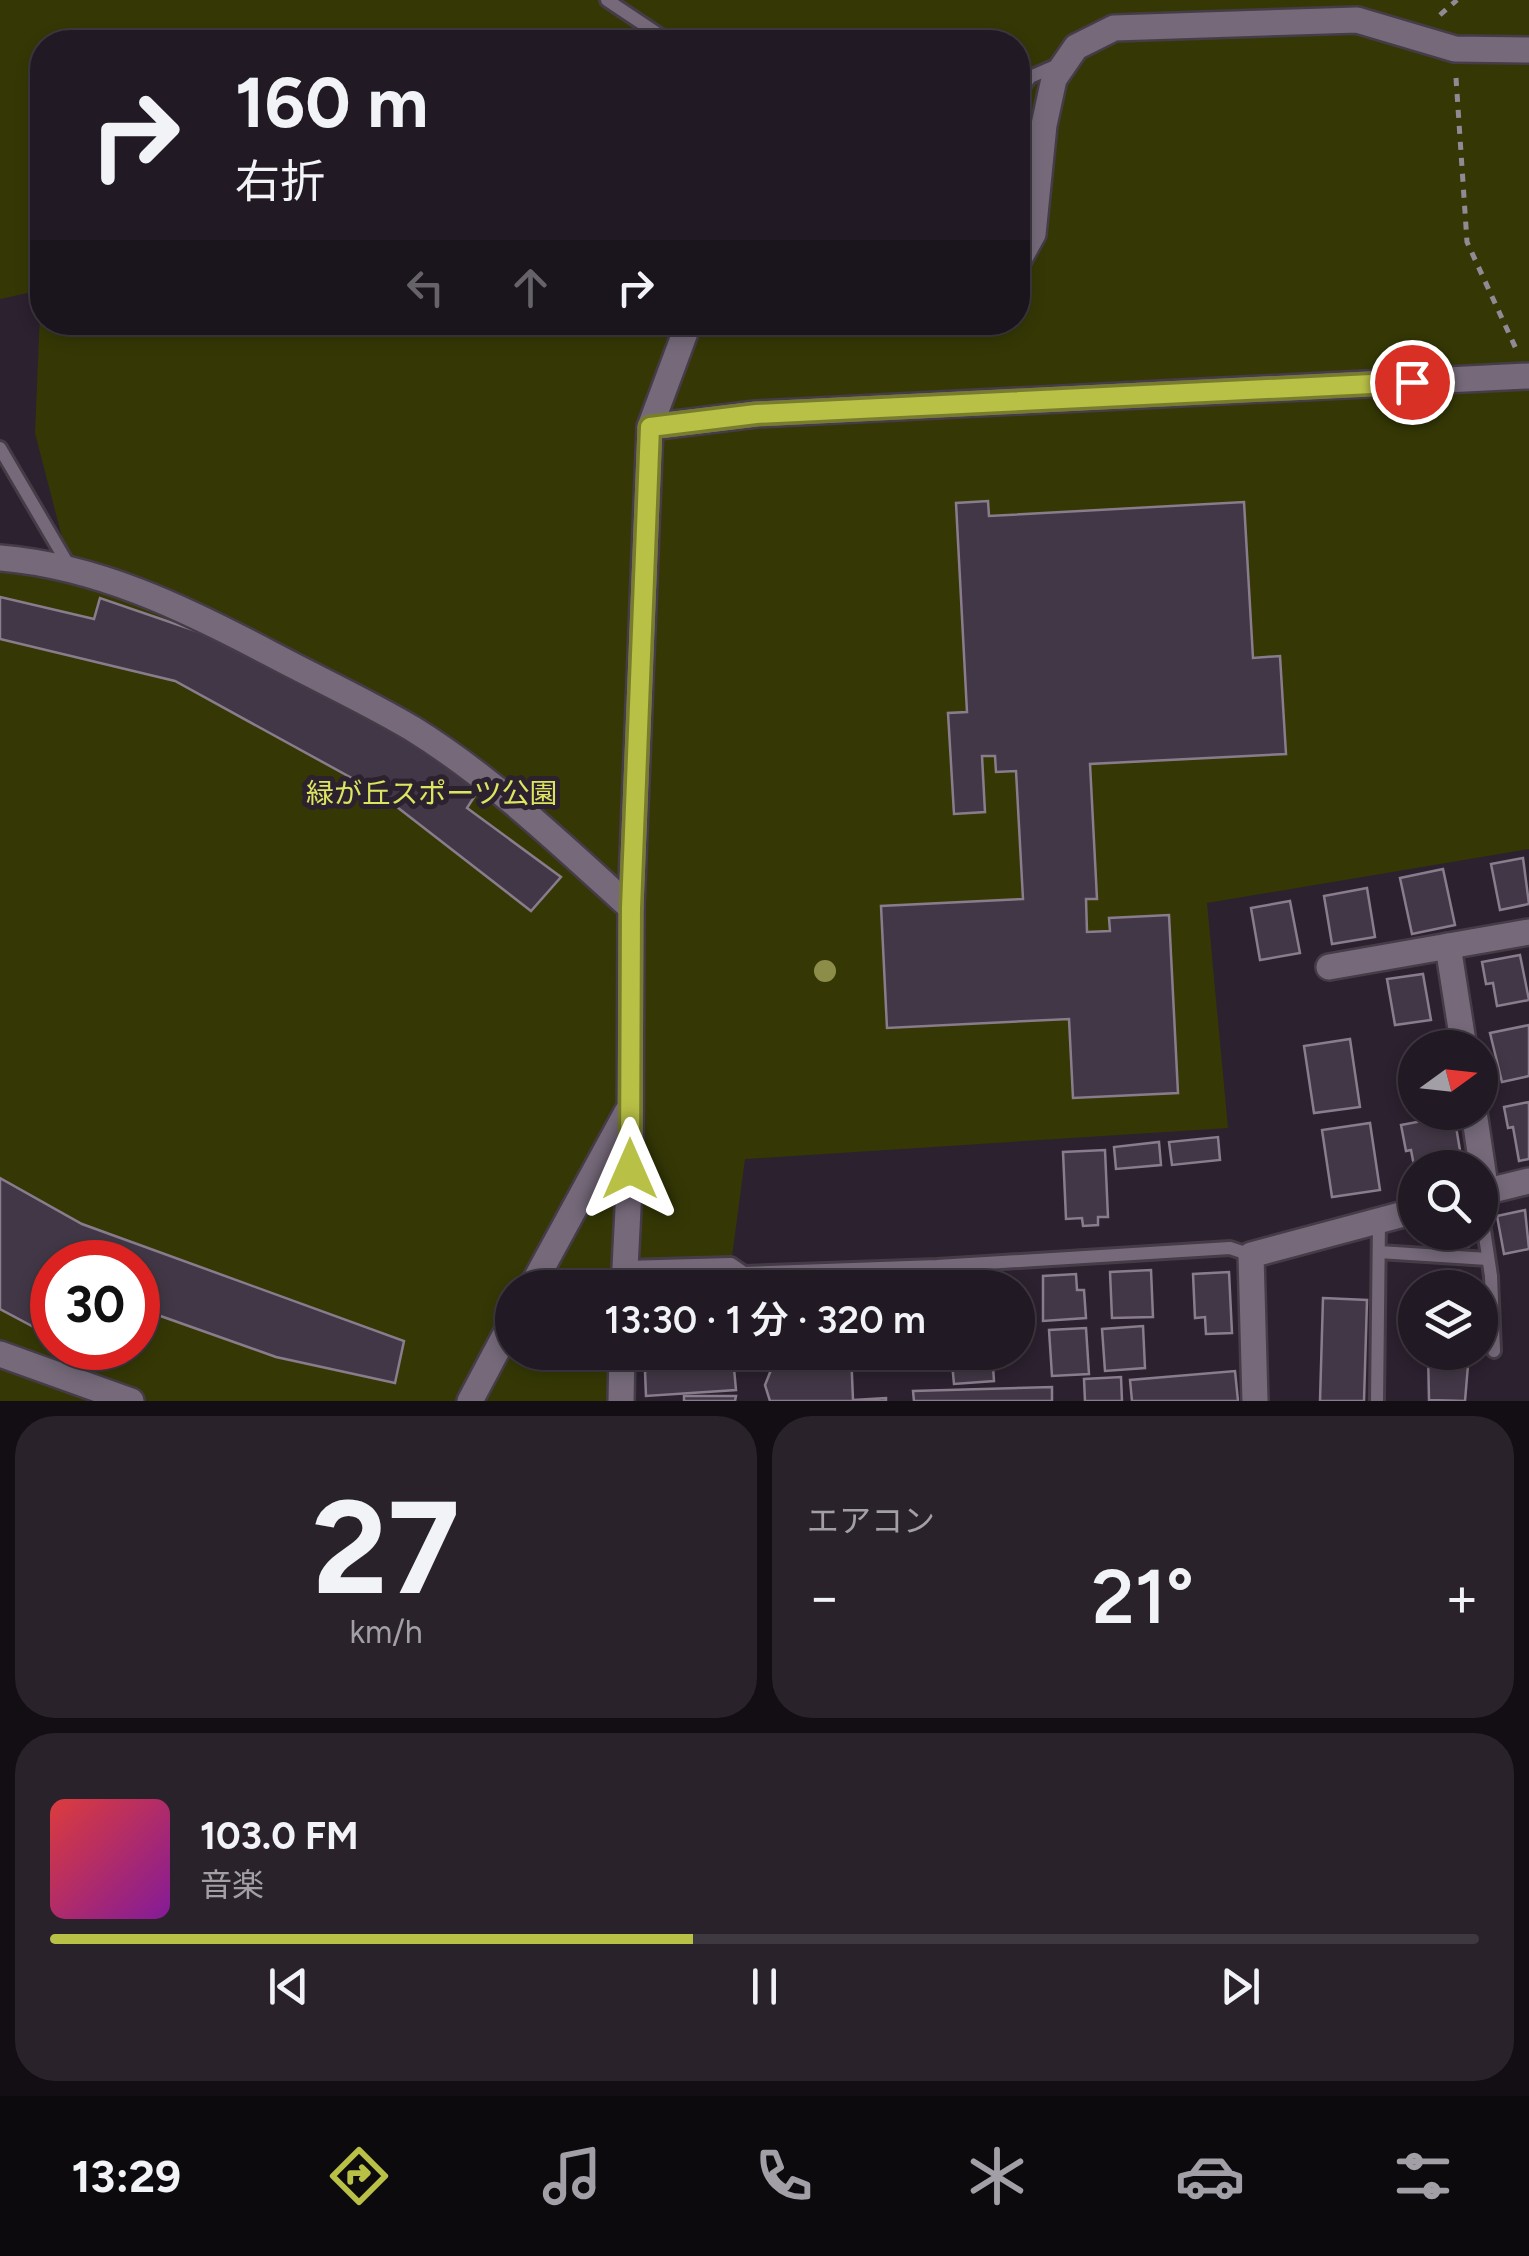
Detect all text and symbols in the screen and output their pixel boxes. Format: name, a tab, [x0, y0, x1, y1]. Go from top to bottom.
text: 160 m	[235, 60, 428, 145]
icon: right	[70, 70, 200, 200]
text: 右折	[235, 154, 325, 208]
icon: left	[398, 260, 453, 315]
icon: ahead	[503, 260, 558, 315]
icon: right	[608, 260, 663, 315]
pin	[1370, 340, 1455, 425]
icon: arrive	[1385, 355, 1440, 410]
park label: 緑が丘スポーツ公園	[306, 776, 558, 810]
north arrow	[1398, 1030, 1498, 1130]
map controls	[1398, 1030, 1498, 1370]
position arrow	[578, 1117, 682, 1221]
button: search	[1398, 1150, 1498, 1250]
speed limit sign: 30	[30, 1240, 160, 1370]
button: layers	[1398, 1270, 1498, 1370]
text: 13:30 · 1 分 · 320 m	[604, 1297, 926, 1343]
text: 27	[312, 1470, 460, 1626]
text: エアコン	[807, 1502, 935, 1540]
text: 21°	[1092, 1552, 1194, 1642]
text: −	[807, 1564, 841, 1630]
text: +	[1445, 1564, 1479, 1630]
text: km/h	[349, 1613, 423, 1651]
text: 103.0 FM	[200, 1813, 359, 1859]
text: 音楽	[200, 1866, 264, 1904]
icon: previous	[261, 1959, 316, 2014]
icon: pause	[737, 1959, 792, 2014]
icon: next	[1213, 1959, 1268, 2014]
icon: directions	[324, 2141, 394, 2211]
icon: music	[537, 2141, 607, 2211]
icon: phone	[749, 2141, 819, 2211]
icon: climate	[962, 2141, 1032, 2211]
icon: car	[1175, 2141, 1245, 2211]
icon: filters	[1388, 2141, 1458, 2211]
text: 13:29	[71, 2149, 181, 2203]

